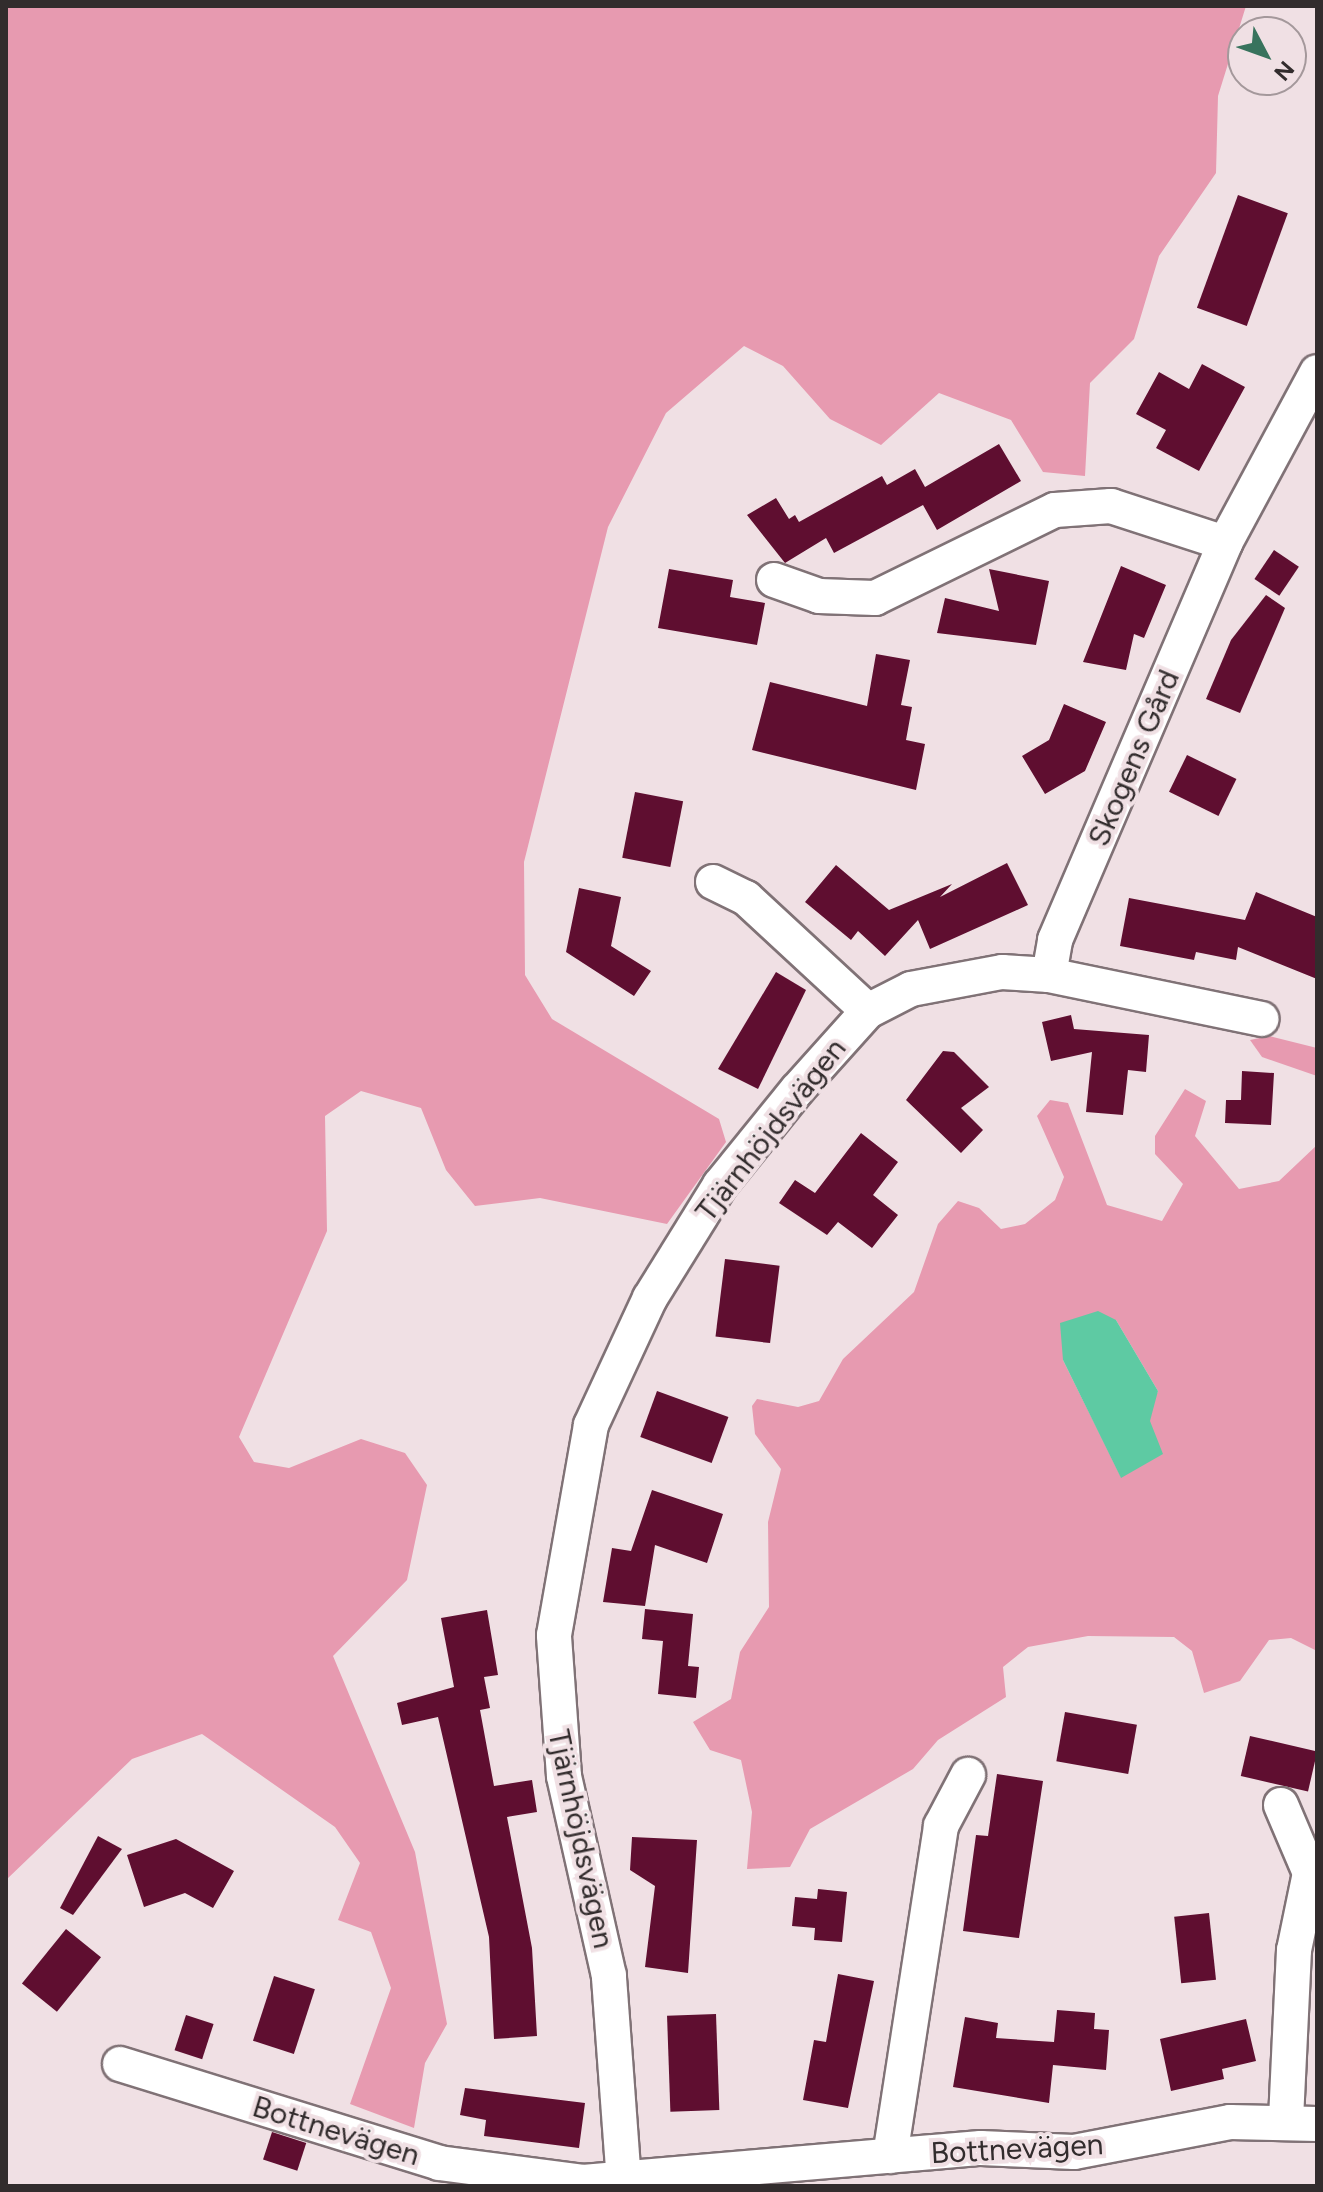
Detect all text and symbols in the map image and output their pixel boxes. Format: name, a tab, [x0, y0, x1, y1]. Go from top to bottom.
north arrow	[1227, 16, 1307, 96]
text: N	[1268, 55, 1300, 86]
street label: Skogens Gård	[1081, 664, 1187, 852]
street label: Tjärnhöjdsvägen	[688, 1031, 854, 1229]
street label: Tjärnhöjdsvägen	[540, 1727, 622, 1951]
street label: Bottnevägen	[248, 2089, 424, 2173]
street label: Bottnevägen	[930, 2127, 1104, 2171]

